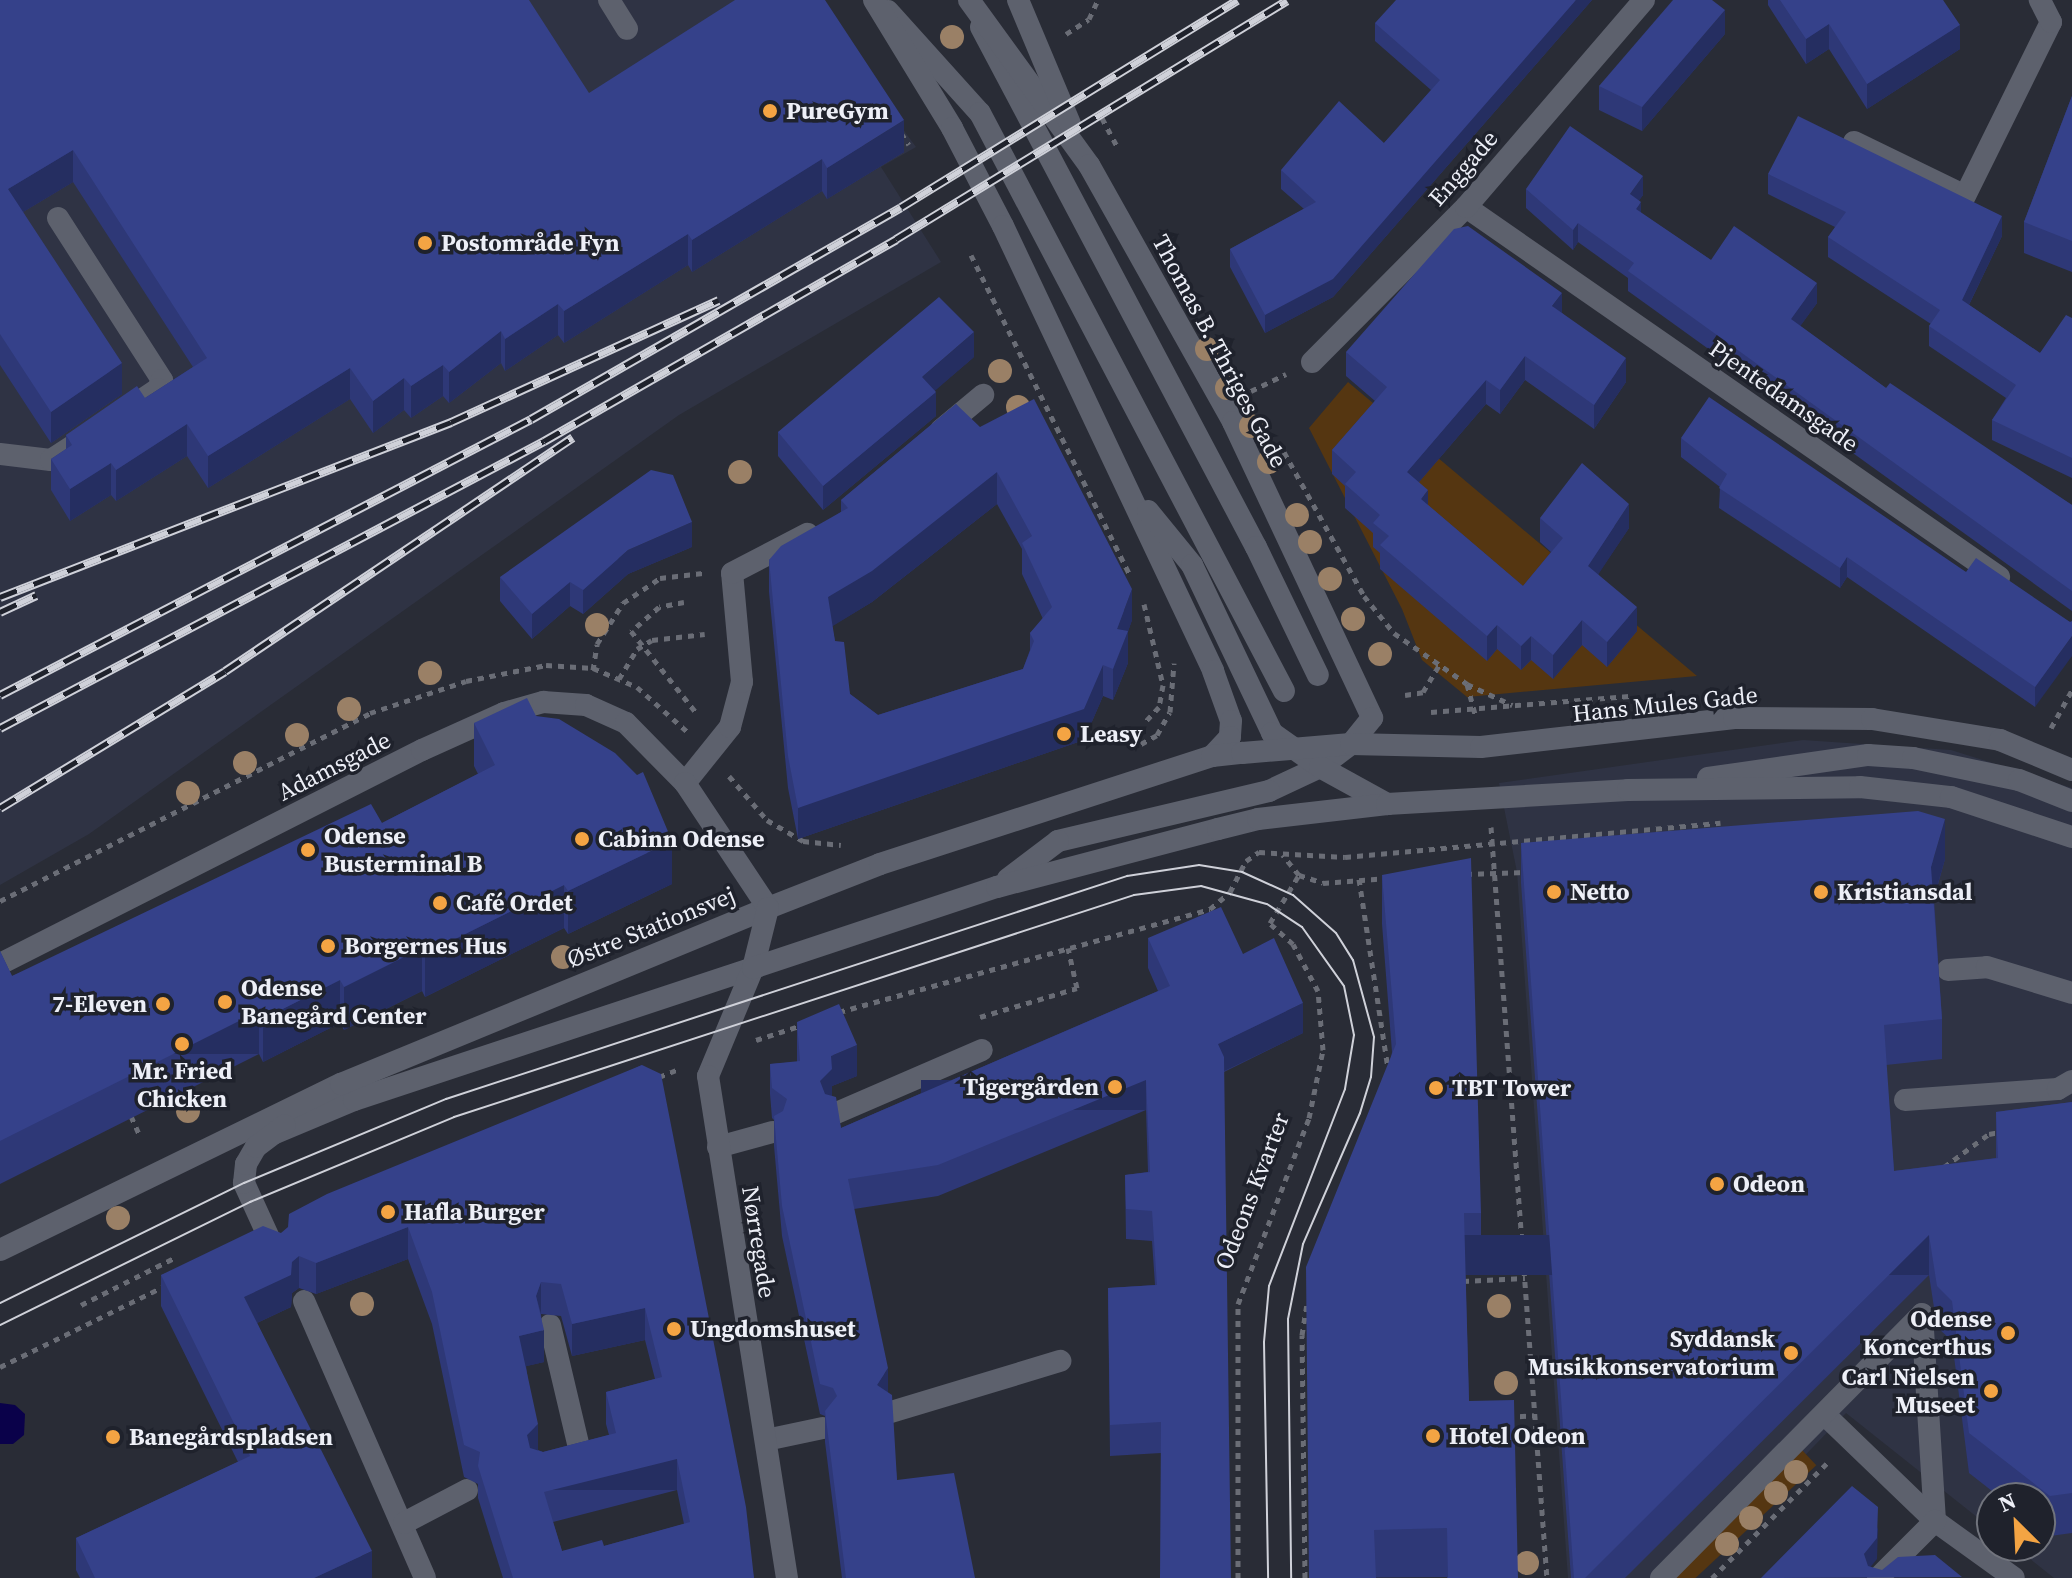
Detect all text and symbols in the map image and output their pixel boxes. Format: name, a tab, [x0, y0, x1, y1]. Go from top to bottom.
place label: PureGym	[786, 97, 889, 125]
marker: PureGym	[761, 102, 779, 120]
street label: Enggade	[1422, 124, 1504, 212]
place label: Postområde Fyn	[441, 229, 619, 257]
street label: Thomas B. Thriges Gade	[1146, 229, 1294, 473]
marker: Postområde Fyn	[416, 234, 434, 252]
street label: Pjentedamsgade	[1704, 334, 1864, 458]
street label: Hans Mules Gade	[1571, 680, 1759, 728]
place label: Leasy	[1080, 720, 1143, 748]
street label: Adamsgade	[273, 725, 395, 807]
marker: Leasy	[1055, 725, 1073, 743]
place label: Odense Busterminal B	[324, 822, 482, 878]
place label: Cabinn Odense	[598, 825, 764, 853]
marker: Cabinn Odense	[573, 830, 591, 848]
marker: Odense Busterminal B	[299, 841, 317, 859]
place label: Netto	[1570, 878, 1630, 906]
place label: Kristiansdal	[1837, 878, 1972, 906]
street label: Østre Stationsvej	[563, 880, 739, 974]
marker: Netto	[1545, 883, 1563, 901]
marker: Kristiansdal	[1812, 883, 1830, 901]
place label: Café Ordet	[456, 889, 573, 917]
marker: Café Ordet	[431, 894, 449, 912]
place label: Borgernes Hus	[344, 932, 507, 960]
marker: Borgernes Hus	[319, 937, 337, 955]
place label: Odense Banegård Center	[241, 974, 426, 1030]
place label: 7-Eleven	[52, 990, 147, 1018]
marker: Odense Banegård Center	[216, 993, 234, 1011]
marker: 7-Eleven	[154, 995, 172, 1013]
marker: Mr. Fried Chicken	[173, 1035, 191, 1053]
place label: Mr. Fried Chicken	[131, 1057, 233, 1113]
place label: Tigergården	[963, 1073, 1099, 1101]
place label: TBT Tower	[1452, 1074, 1571, 1102]
marker: Tigergården	[1106, 1078, 1124, 1096]
marker: TBT Tower	[1427, 1079, 1445, 1097]
street label: Odeons Kvarter	[1209, 1108, 1295, 1274]
place label: Odeon	[1733, 1170, 1805, 1198]
marker: Odeon	[1708, 1175, 1726, 1193]
street label: Nørregade	[736, 1184, 782, 1300]
place label: Hafla Burger	[404, 1198, 545, 1226]
marker: Hafla Burger	[379, 1203, 397, 1221]
place label: Odense Koncerthus	[1863, 1305, 1992, 1361]
place label: Ungdomshuset	[690, 1315, 856, 1343]
marker: Ungdomshuset	[665, 1320, 683, 1338]
marker: Odense Koncerthus	[1999, 1324, 2017, 1342]
place label: Syddansk Musikkonservatorium	[1528, 1325, 1775, 1381]
marker: Syddansk Musikkonservatorium	[1782, 1344, 1800, 1362]
place label: Carl Nielsen Museet	[1841, 1363, 1975, 1419]
marker: Carl Nielsen Museet	[1982, 1382, 2000, 1400]
place label: Hotel Odeon	[1449, 1422, 1586, 1450]
place label: Banegårdspladsen	[129, 1423, 333, 1451]
marker: Hotel Odeon	[1424, 1427, 1442, 1445]
marker: Banegårdspladsen	[104, 1428, 122, 1446]
north arrow	[1976, 1482, 2056, 1562]
text: N	[1994, 1485, 2020, 1519]

